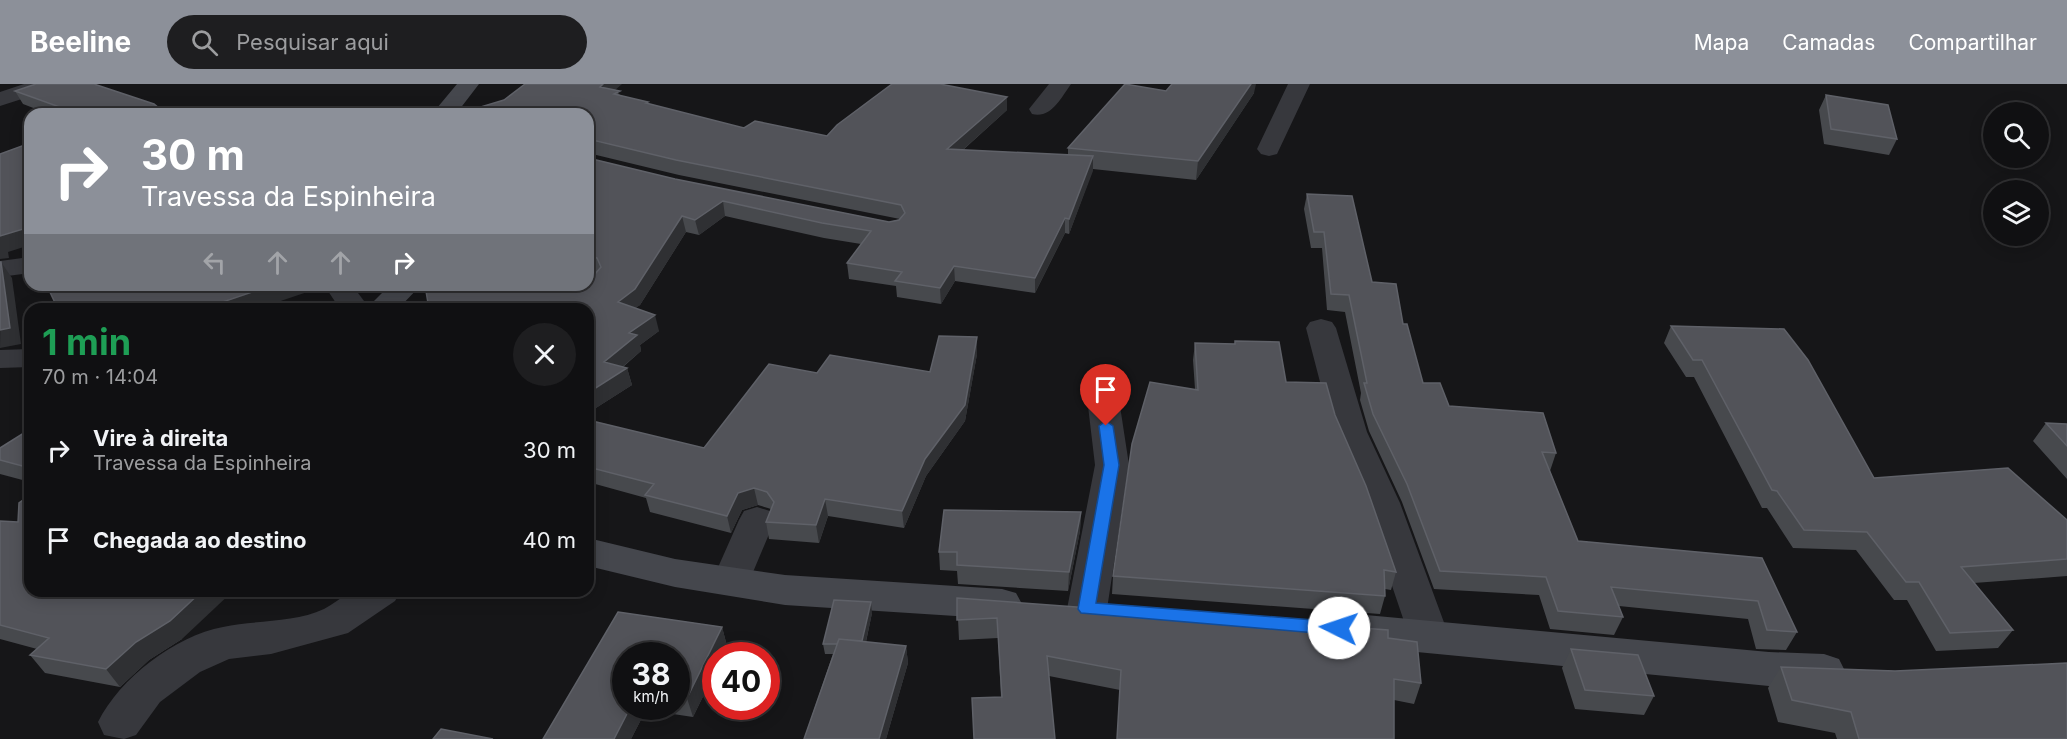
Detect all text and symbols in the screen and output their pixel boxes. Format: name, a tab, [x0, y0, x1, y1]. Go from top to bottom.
search box	[167, 15, 587, 69]
text: Beeline	[30, 25, 131, 59]
icon: search	[188, 26, 221, 59]
text: Pesquisar aqui	[236, 29, 389, 55]
text: Mapa	[1694, 30, 1749, 55]
text: Camadas	[1782, 30, 1875, 55]
text: Compartilhar	[1908, 30, 2037, 55]
map controls	[1983, 102, 2049, 246]
button: search	[1983, 102, 2049, 168]
text: 30 m	[141, 129, 245, 180]
icon: right	[42, 132, 120, 210]
text: Travessa da Espinheira	[141, 180, 436, 213]
button: layers	[1983, 180, 2049, 246]
icon: left	[198, 246, 231, 279]
icon: ahead	[261, 246, 294, 279]
icon: ahead	[324, 246, 357, 279]
icon: right	[387, 246, 420, 279]
text: 1 min	[42, 320, 131, 364]
button: close	[513, 323, 576, 386]
pin	[1080, 364, 1131, 426]
text: 70 m · 14:04	[42, 365, 158, 389]
icon: arrive	[1089, 373, 1122, 406]
text: Vire à direita	[93, 425, 228, 451]
icon: right	[42, 434, 75, 467]
text: 30 m	[523, 437, 576, 463]
text: Travessa da Espinheira	[93, 451, 311, 475]
icon: arrive	[42, 524, 75, 557]
text: Chegada ao destino	[93, 527, 307, 553]
text: 40 m	[522, 527, 576, 553]
position arrow	[1307, 596, 1371, 660]
speed limit sign: 40	[702, 642, 780, 720]
text: 38	[632, 656, 670, 692]
text: km/h	[633, 687, 669, 706]

